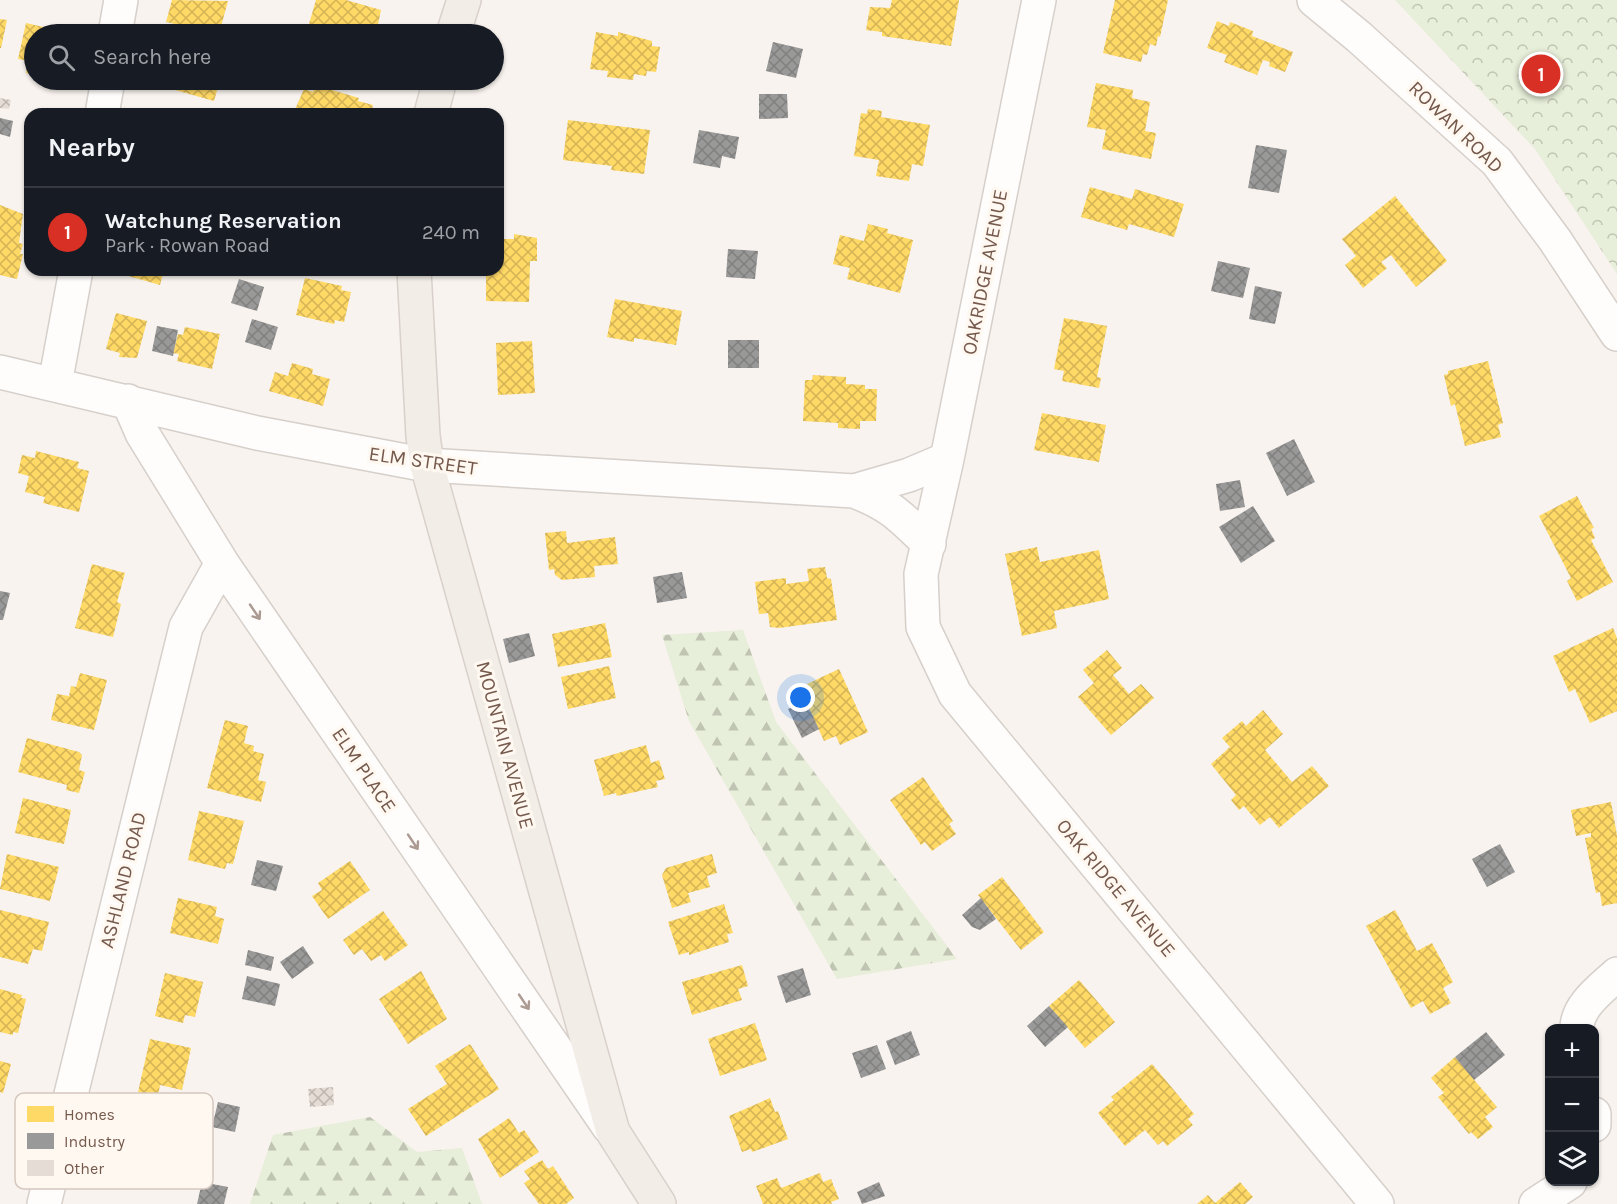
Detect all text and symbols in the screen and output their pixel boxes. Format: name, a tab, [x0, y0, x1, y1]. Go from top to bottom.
search box	[24, 24, 504, 90]
icon: search	[45, 41, 78, 74]
text: Search here	[93, 44, 211, 70]
pin: 1	[1522, 52, 1560, 97]
street label: ROWAN ROAD	[1404, 76, 1508, 178]
text: Nearby	[48, 132, 135, 163]
street label: OAKRIDGE AVENUE	[958, 187, 1012, 357]
text: Watchung Reservation	[105, 208, 342, 234]
text: 1	[64, 221, 71, 244]
text: 240 m	[422, 221, 480, 244]
text: Park · Rowan Road	[105, 234, 270, 257]
street label: ELM STREET	[367, 442, 479, 480]
one-way arrow	[249, 603, 262, 620]
street label: MOUNTAIN AVENUE	[472, 659, 538, 831]
your location	[786, 683, 815, 712]
street label: ELM PLACE	[327, 723, 401, 817]
street label: ASHLAND ROAD	[95, 810, 151, 950]
street label: OAK RIDGE AVENUE	[1052, 814, 1180, 962]
one-way arrow	[407, 833, 419, 849]
one-way arrow	[518, 994, 530, 1010]
map controls	[1545, 1024, 1599, 1186]
button: +	[1545, 1024, 1599, 1078]
button: −	[1545, 1078, 1599, 1132]
legend	[15, 1093, 213, 1189]
text: Homes	[64, 1105, 115, 1124]
text: Industry	[64, 1132, 126, 1151]
button: layers	[1545, 1132, 1599, 1186]
text: Other	[64, 1159, 104, 1178]

